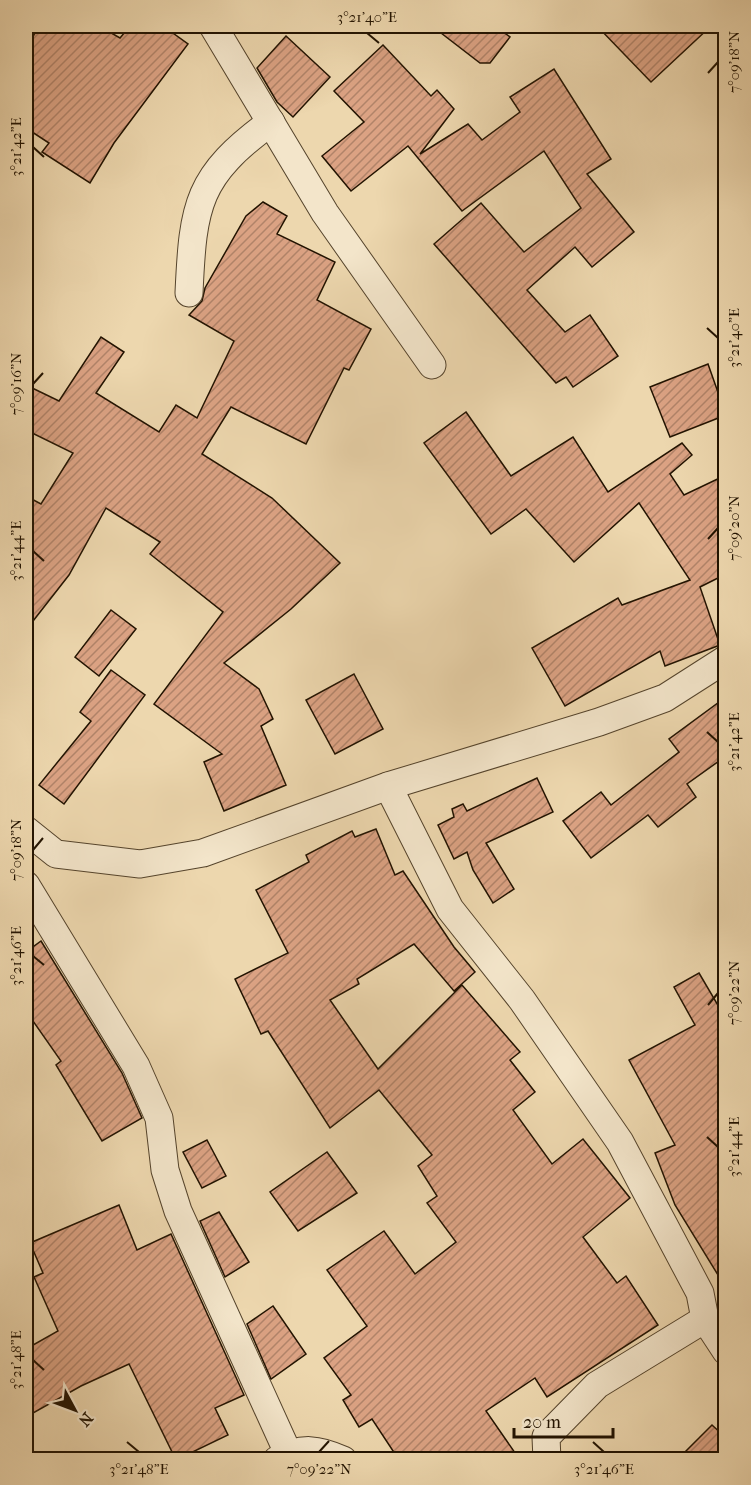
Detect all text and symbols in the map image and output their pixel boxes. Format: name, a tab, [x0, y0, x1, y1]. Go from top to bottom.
text: 3°21'40"E	[337, 8, 397, 26]
text: 7°09'18"N	[725, 30, 743, 93]
text: 3°21'42"E	[7, 117, 25, 177]
text: 3°21'40"E	[725, 308, 743, 368]
text: 7°09'16"N	[7, 352, 25, 415]
text: 7°09'20"N	[725, 495, 743, 561]
text: 3°21'44"E	[7, 521, 25, 581]
text: 3°21'42"E	[725, 712, 743, 772]
text: 7°09'18"N	[7, 818, 25, 881]
text: 3°21'46"E	[7, 926, 25, 986]
text: 7°09'22"N	[725, 960, 743, 1025]
text: 3°21'44"E	[725, 1117, 743, 1177]
text: 3°21'48"E	[7, 1330, 25, 1390]
north arrow	[45, 1380, 105, 1440]
scale bar	[514, 1401, 613, 1439]
text: N	[74, 1409, 97, 1431]
text: 20 m	[523, 1412, 561, 1433]
text: 3°21'48"E	[109, 1460, 169, 1478]
text: 7°09'22"N	[287, 1460, 352, 1478]
text: 3°21'46"E	[574, 1460, 634, 1478]

